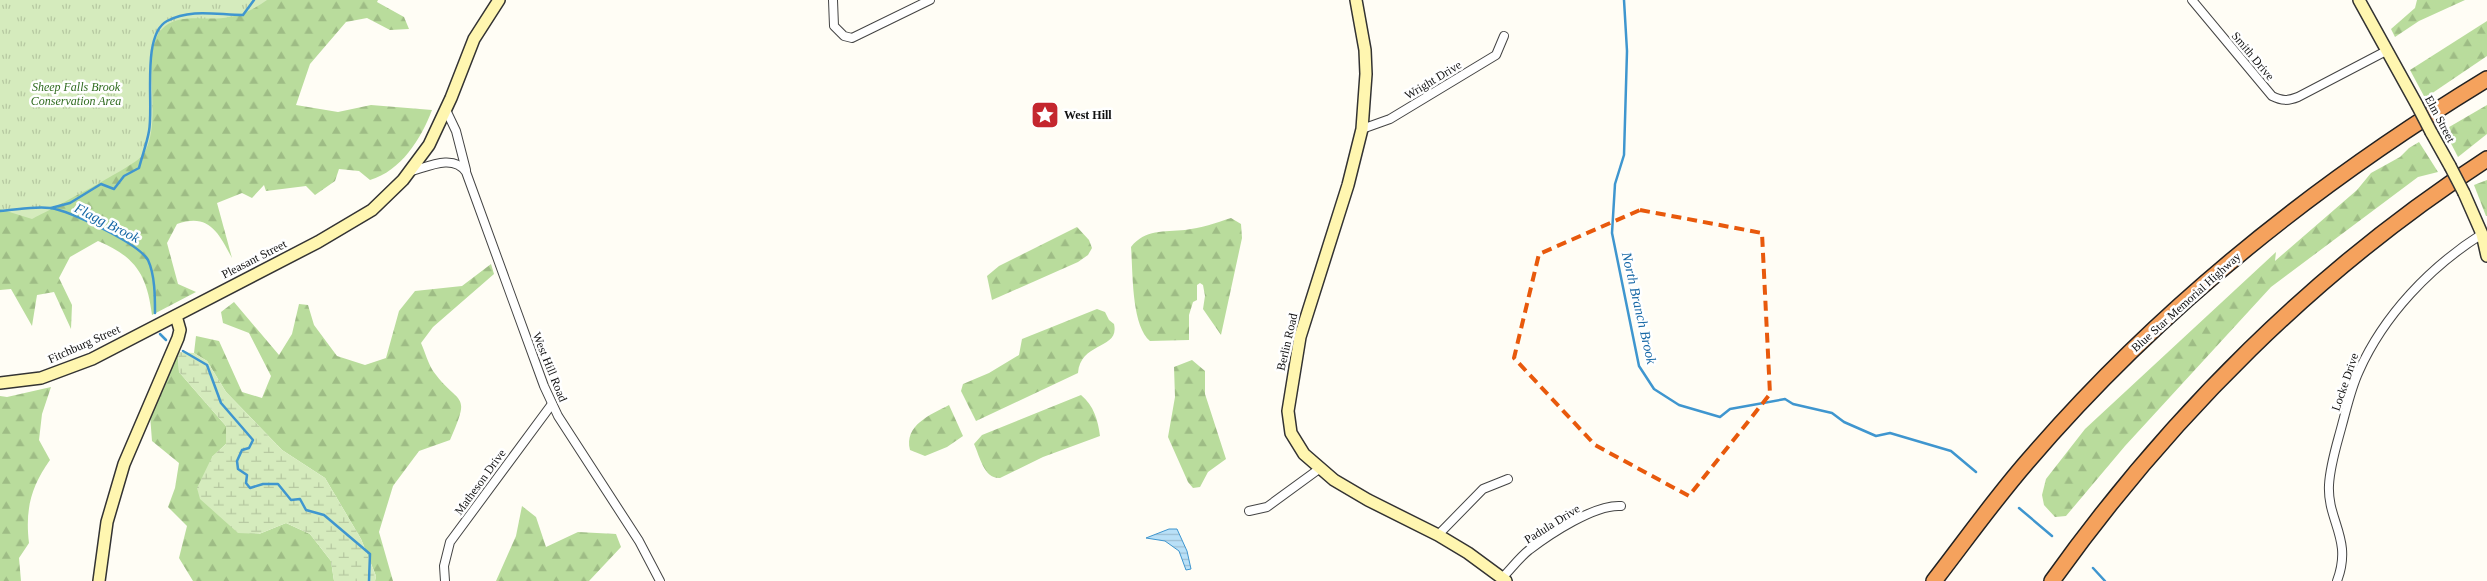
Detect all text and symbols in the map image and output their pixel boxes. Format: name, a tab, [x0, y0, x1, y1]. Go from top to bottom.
street label: Smith Drive	[2229, 29, 2277, 83]
street label: Wright Drive	[1402, 58, 1464, 102]
park label: Sheep Falls Brook Conservation Area	[31, 80, 121, 108]
street label: Elm Street	[2422, 93, 2458, 145]
place icon: West Hill	[1030, 100, 1060, 130]
place label: West Hill	[1064, 108, 1112, 122]
water label: Flagg Brook	[71, 200, 143, 246]
street label: Pleasant Street	[219, 236, 289, 281]
street label: Blue Star Memorial Highway	[2128, 249, 2244, 355]
water label: North Branch Brook	[1619, 250, 1659, 366]
street label: Berlin Road	[1274, 312, 1300, 372]
street label: Fitchburg Street	[46, 322, 123, 366]
street label: West Hill Road	[530, 330, 570, 404]
street label: Locke Drive	[2329, 351, 2361, 413]
street label: Matheson Drive	[452, 446, 508, 518]
street label: Padula Drive	[1522, 501, 1582, 547]

